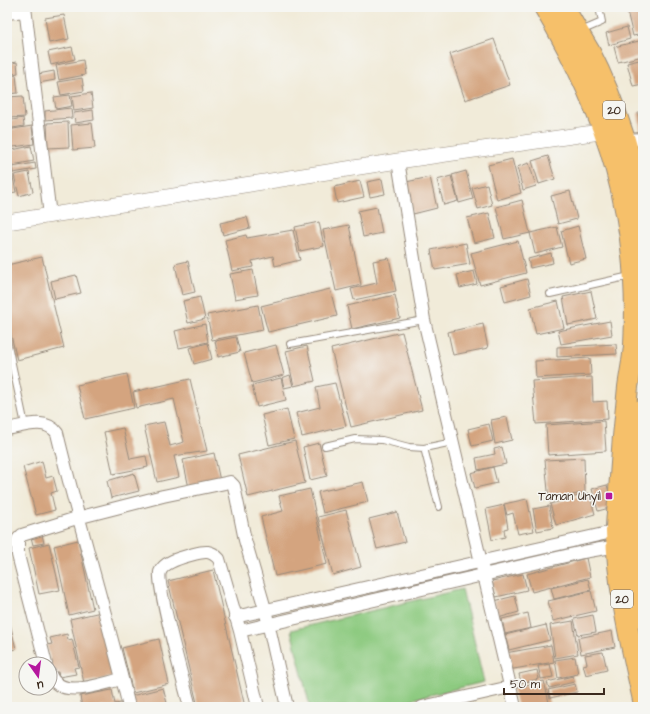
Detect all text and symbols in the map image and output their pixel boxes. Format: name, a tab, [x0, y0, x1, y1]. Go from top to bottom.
road number: 20	[603, 101, 625, 119]
place label: Taman Unyil	[538, 488, 601, 506]
marker: Taman Unyil	[604, 491, 614, 501]
road number: 20	[611, 590, 633, 608]
north arrow	[18, 656, 58, 696]
scale bar	[504, 670, 604, 696]
text: 50 m	[510, 676, 541, 693]
text: U	[35, 677, 46, 693]

